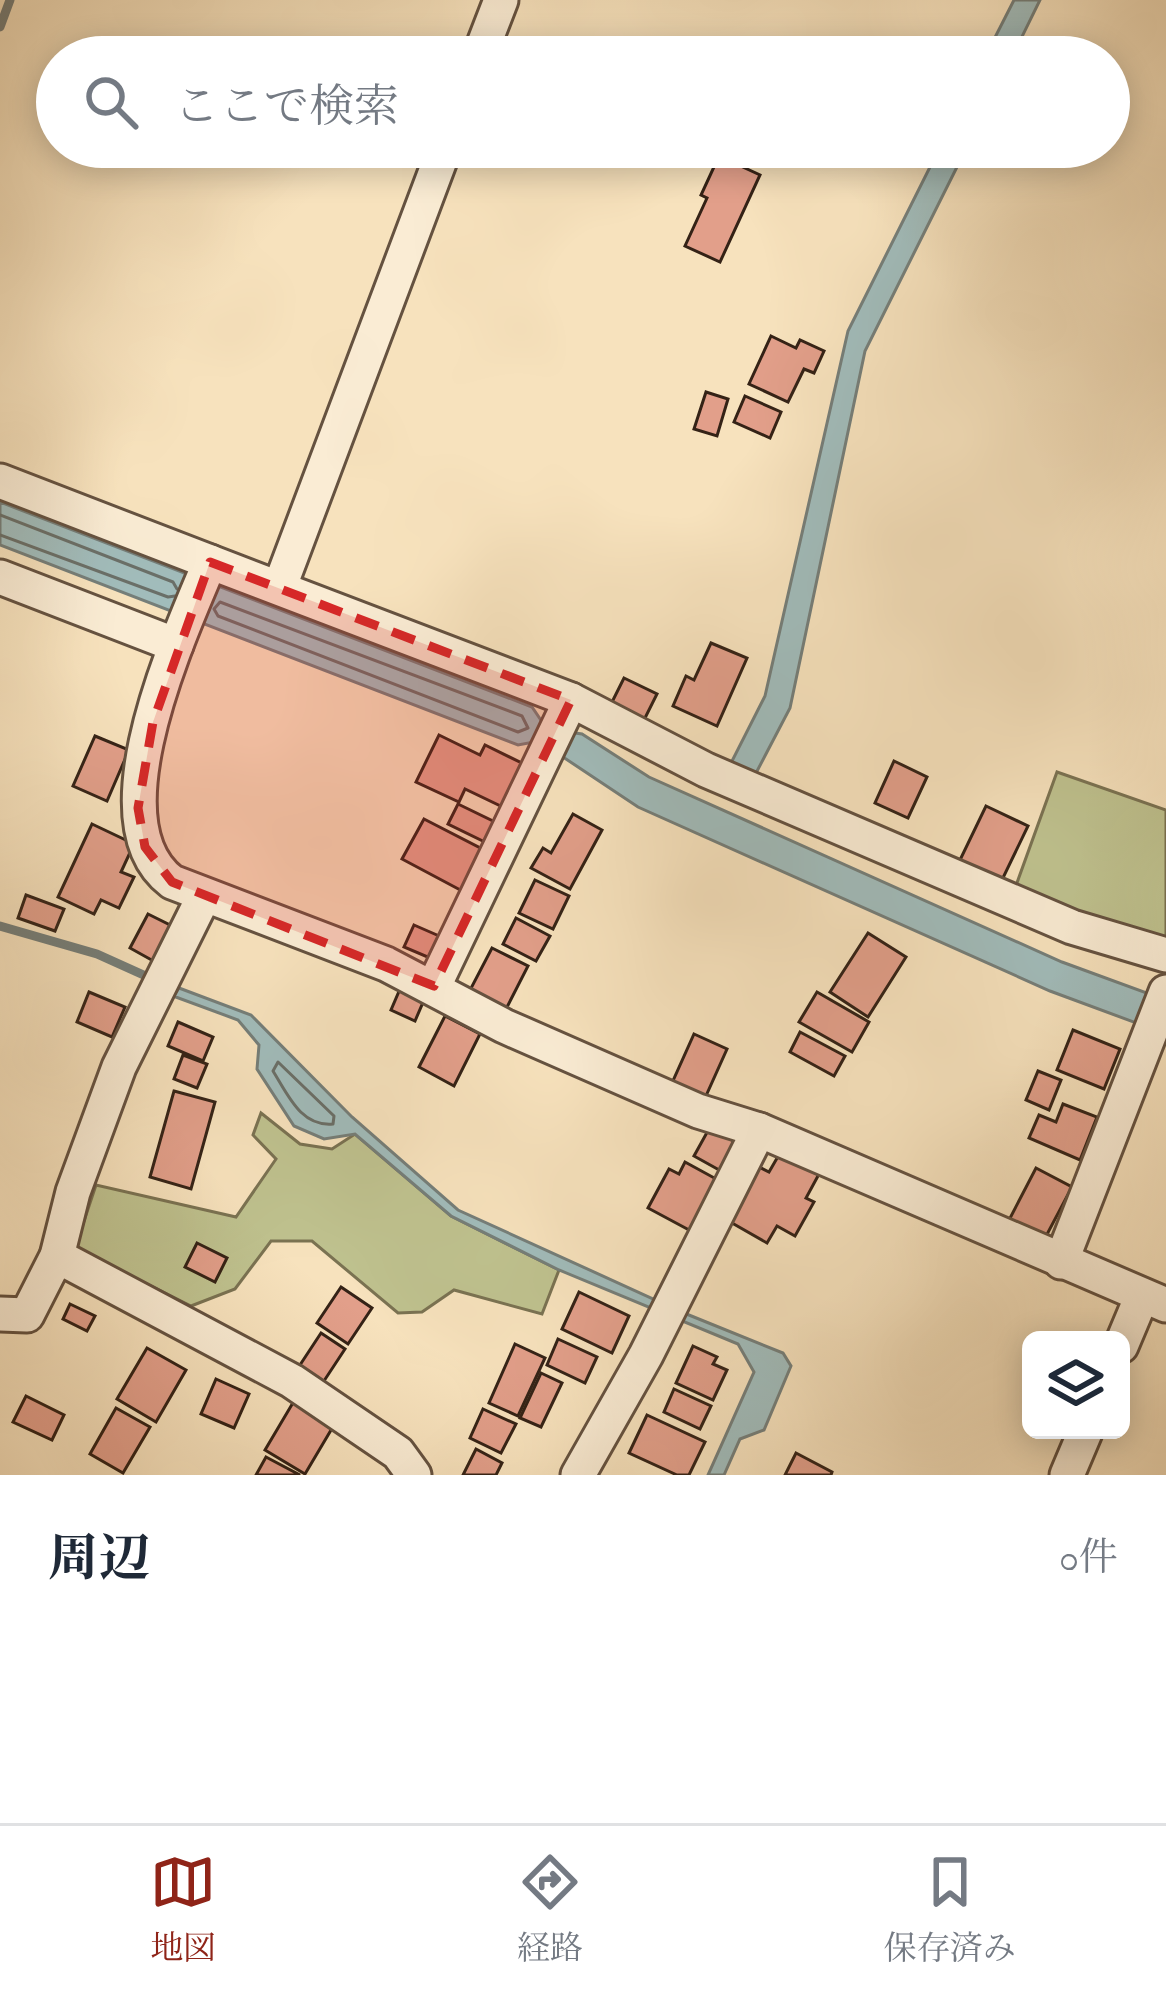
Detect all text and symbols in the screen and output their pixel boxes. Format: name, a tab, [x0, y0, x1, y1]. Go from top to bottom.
search box	[36, 36, 1130, 168]
icon: search	[78, 69, 144, 135]
text: ここで検索	[174, 79, 399, 135]
map controls	[1022, 1331, 1130, 1439]
button: layers	[1022, 1331, 1130, 1439]
text: 周辺	[48, 1527, 150, 1591]
text: 0件	[1059, 1533, 1118, 1582]
tab: 地図	[150, 1849, 216, 1969]
tab: 経路	[517, 1849, 583, 1969]
tab: 保存済み	[884, 1849, 1016, 1969]

